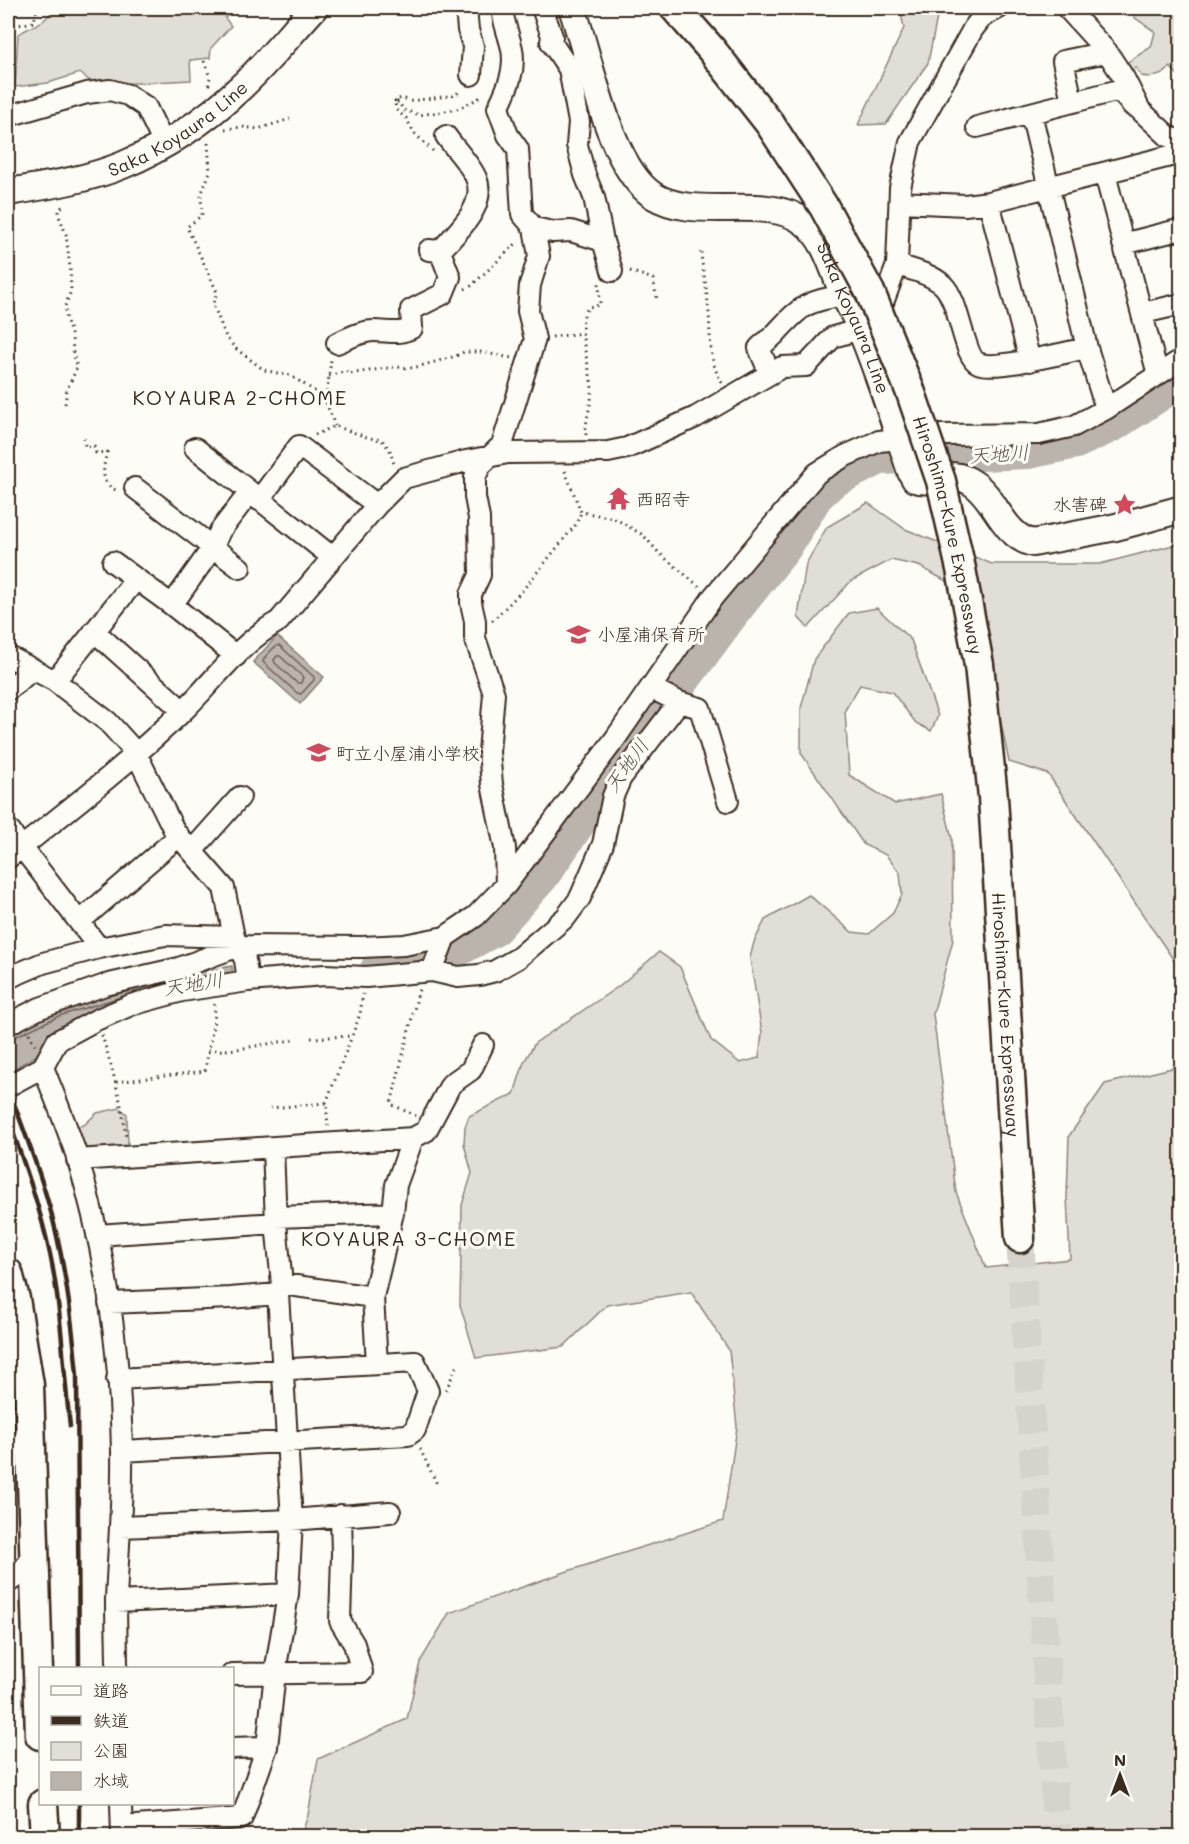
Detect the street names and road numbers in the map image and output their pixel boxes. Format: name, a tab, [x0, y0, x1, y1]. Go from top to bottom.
street label: Saka Koyaura Line	[104, 75, 252, 182]
street label: Saka Koyaura Line	[811, 238, 896, 397]
street label: Hiroshima-Kure Expressway	[908, 412, 989, 657]
street label: Hiroshima-Kure Expressway	[987, 892, 1026, 1138]

